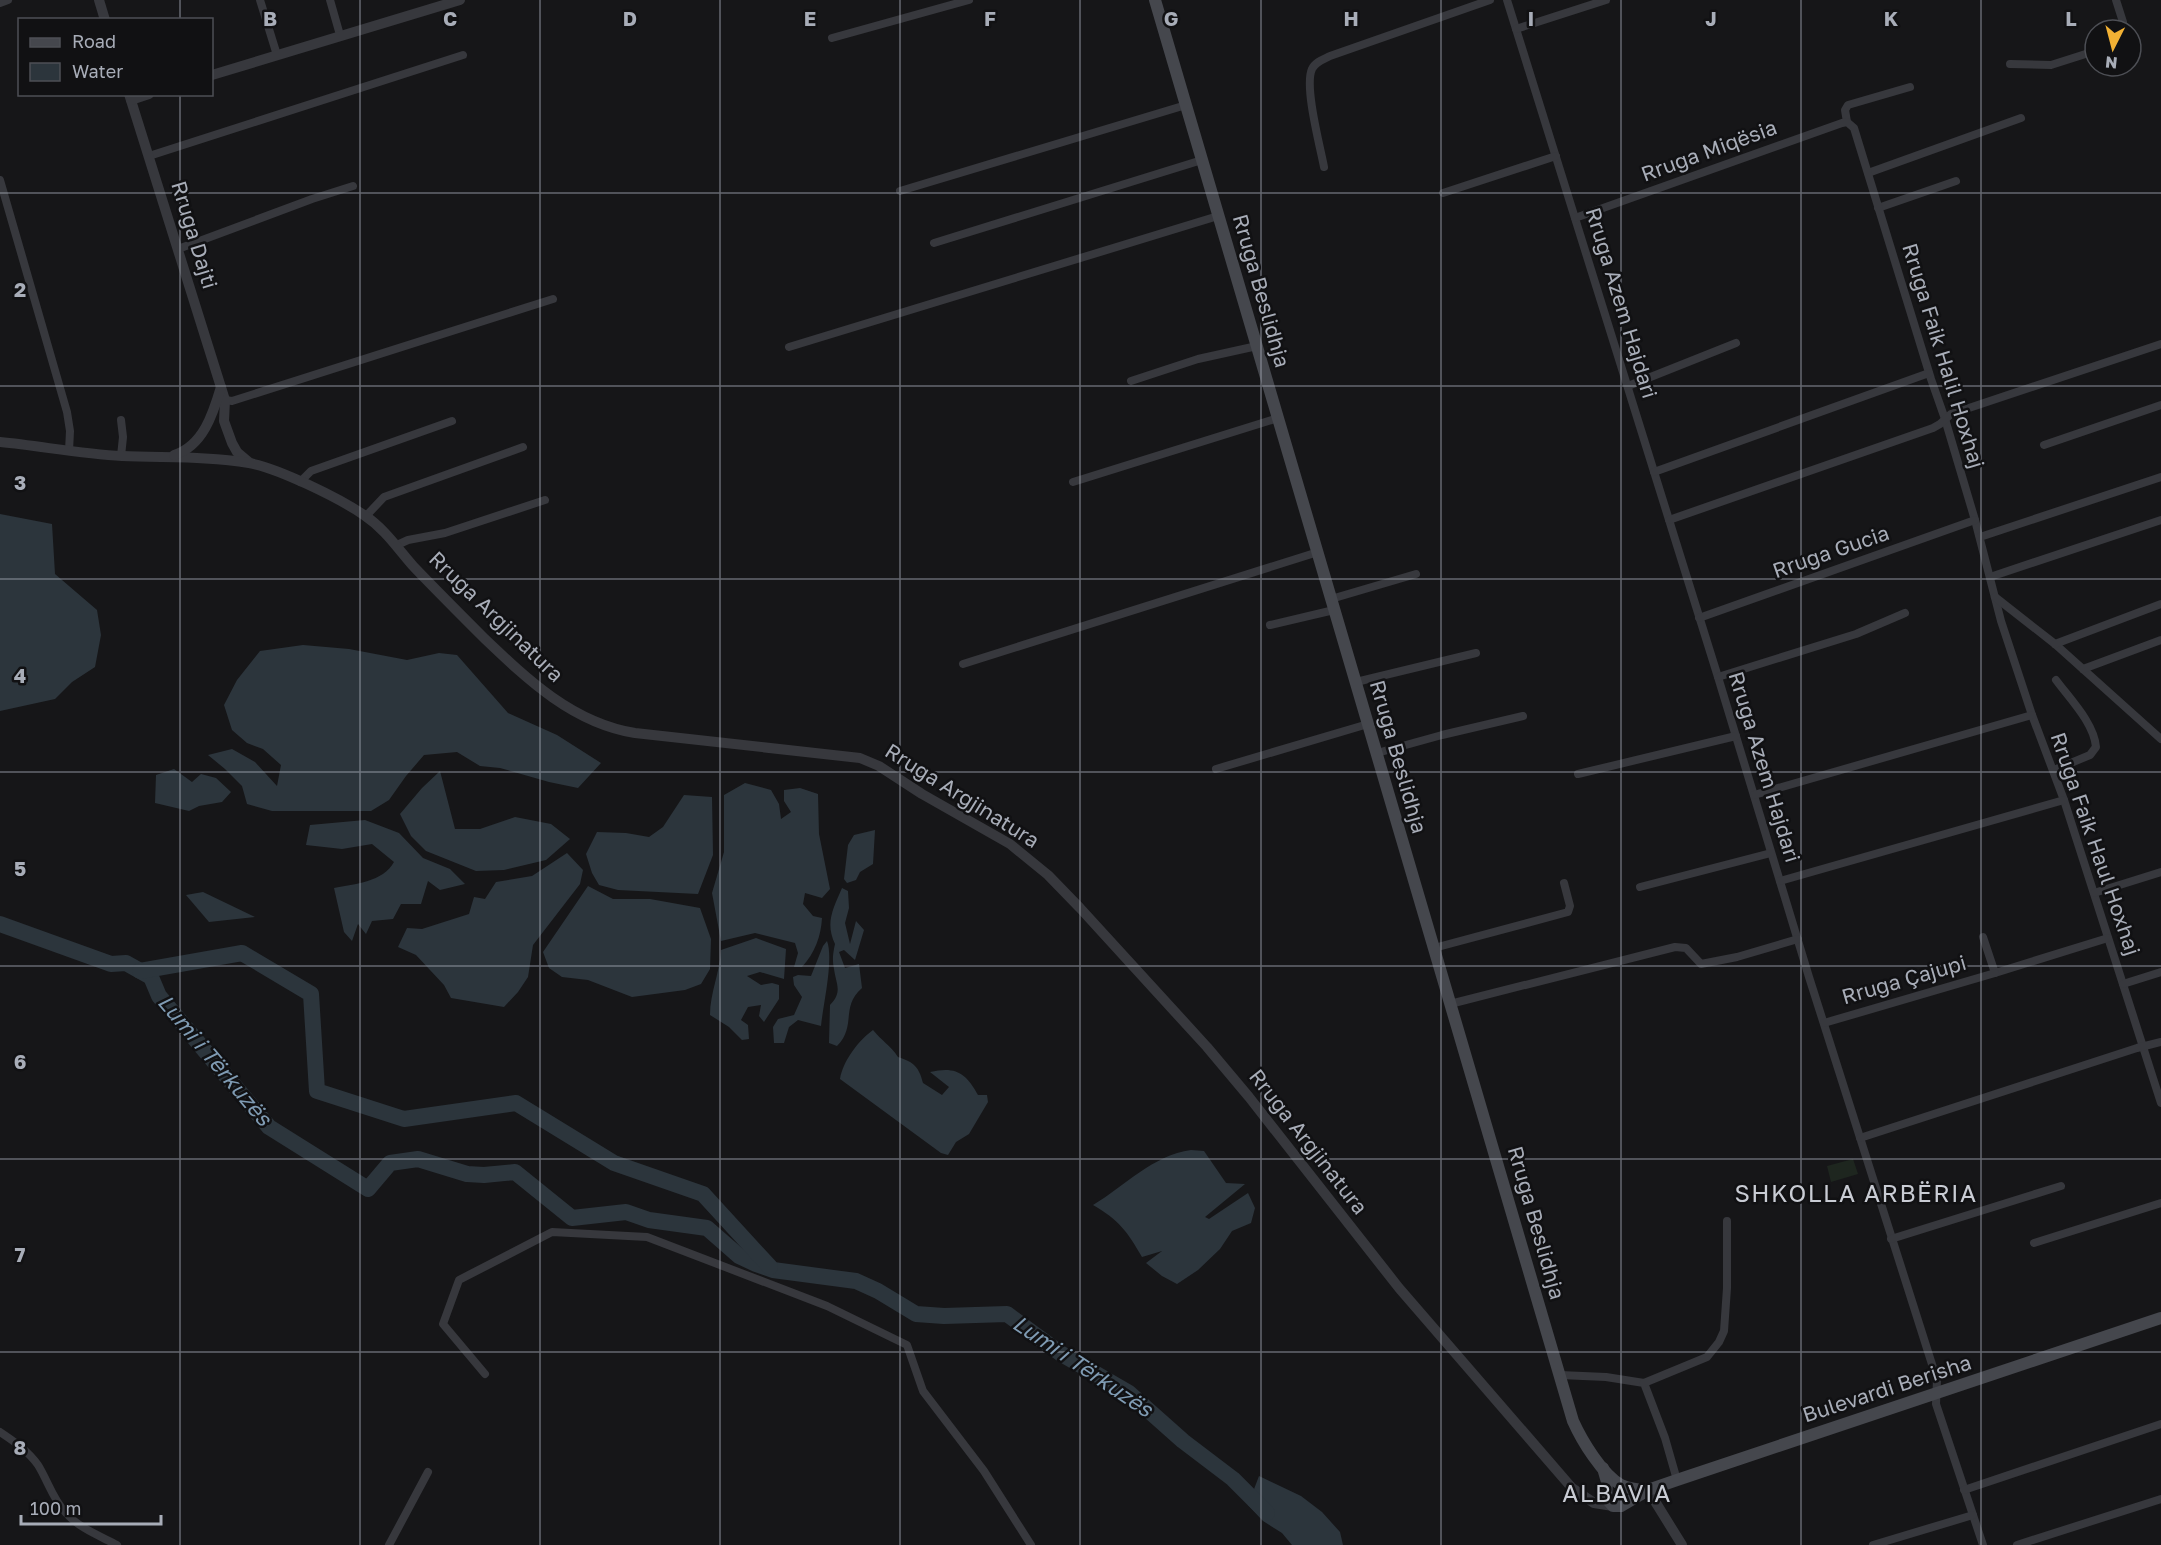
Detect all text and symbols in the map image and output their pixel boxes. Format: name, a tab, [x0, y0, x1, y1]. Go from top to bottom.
text: B	[263, 6, 277, 30]
text: C	[443, 6, 457, 30]
text: D	[623, 6, 637, 30]
text: E	[804, 6, 816, 30]
text: F	[984, 6, 996, 30]
text: G	[1164, 6, 1178, 30]
text: H	[1343, 6, 1359, 30]
text: I	[1528, 6, 1534, 30]
text: J	[1705, 6, 1717, 30]
text: K	[1884, 6, 1899, 30]
text: L	[2065, 6, 2077, 30]
legend	[18, 18, 213, 96]
north arrow	[2083, 18, 2143, 78]
text: Road	[72, 30, 116, 52]
text: N	[2104, 52, 2119, 73]
text: Water	[72, 60, 123, 82]
street label: Rruga Miqësia	[1637, 113, 1780, 187]
street label: Rruga Dajti	[166, 178, 224, 292]
street label: Rruga Azem Hajdari	[1581, 204, 1663, 401]
street label: Rruga Beslidhja	[1228, 211, 1296, 370]
street label: Rruga Faik Halil Hoxhaj	[1897, 240, 1991, 471]
text: 2	[14, 277, 26, 301]
text: 3	[14, 470, 26, 494]
street label: Rruga Gucia	[1769, 519, 1892, 583]
street label: Rruga Argjinatura	[424, 545, 569, 687]
text: 4	[14, 663, 26, 687]
street label: Rruga Azem Hajdari	[1724, 668, 1806, 865]
street label: Rruga Beslidhja	[1365, 677, 1433, 836]
street label: Rruga Faik Haul Hoxhaj	[2045, 729, 2146, 959]
street label: Rruga Argjinatura	[881, 737, 1044, 853]
text: 5	[14, 856, 26, 880]
street label: Rruga Çajupi	[1839, 949, 1969, 1009]
water label: Lumi i Tërkuzës	[153, 989, 279, 1132]
text: 6	[14, 1049, 26, 1073]
street label: Rruga Argjinatura	[1244, 1064, 1374, 1219]
street label: Rruga Beslidhja	[1503, 1143, 1571, 1302]
district label: SHKOLLA ARBËRIA	[1734, 1178, 1978, 1207]
text: 7	[15, 1242, 26, 1266]
water label: Lumi i Tërkuzës	[1008, 1309, 1159, 1423]
street label: Bulevardi Berisha	[1799, 1349, 1974, 1428]
text: 8	[14, 1435, 26, 1459]
district label: ALBAVIA	[1562, 1478, 1672, 1507]
scale bar	[21, 1488, 160, 1526]
text: 100 m	[30, 1497, 81, 1519]

